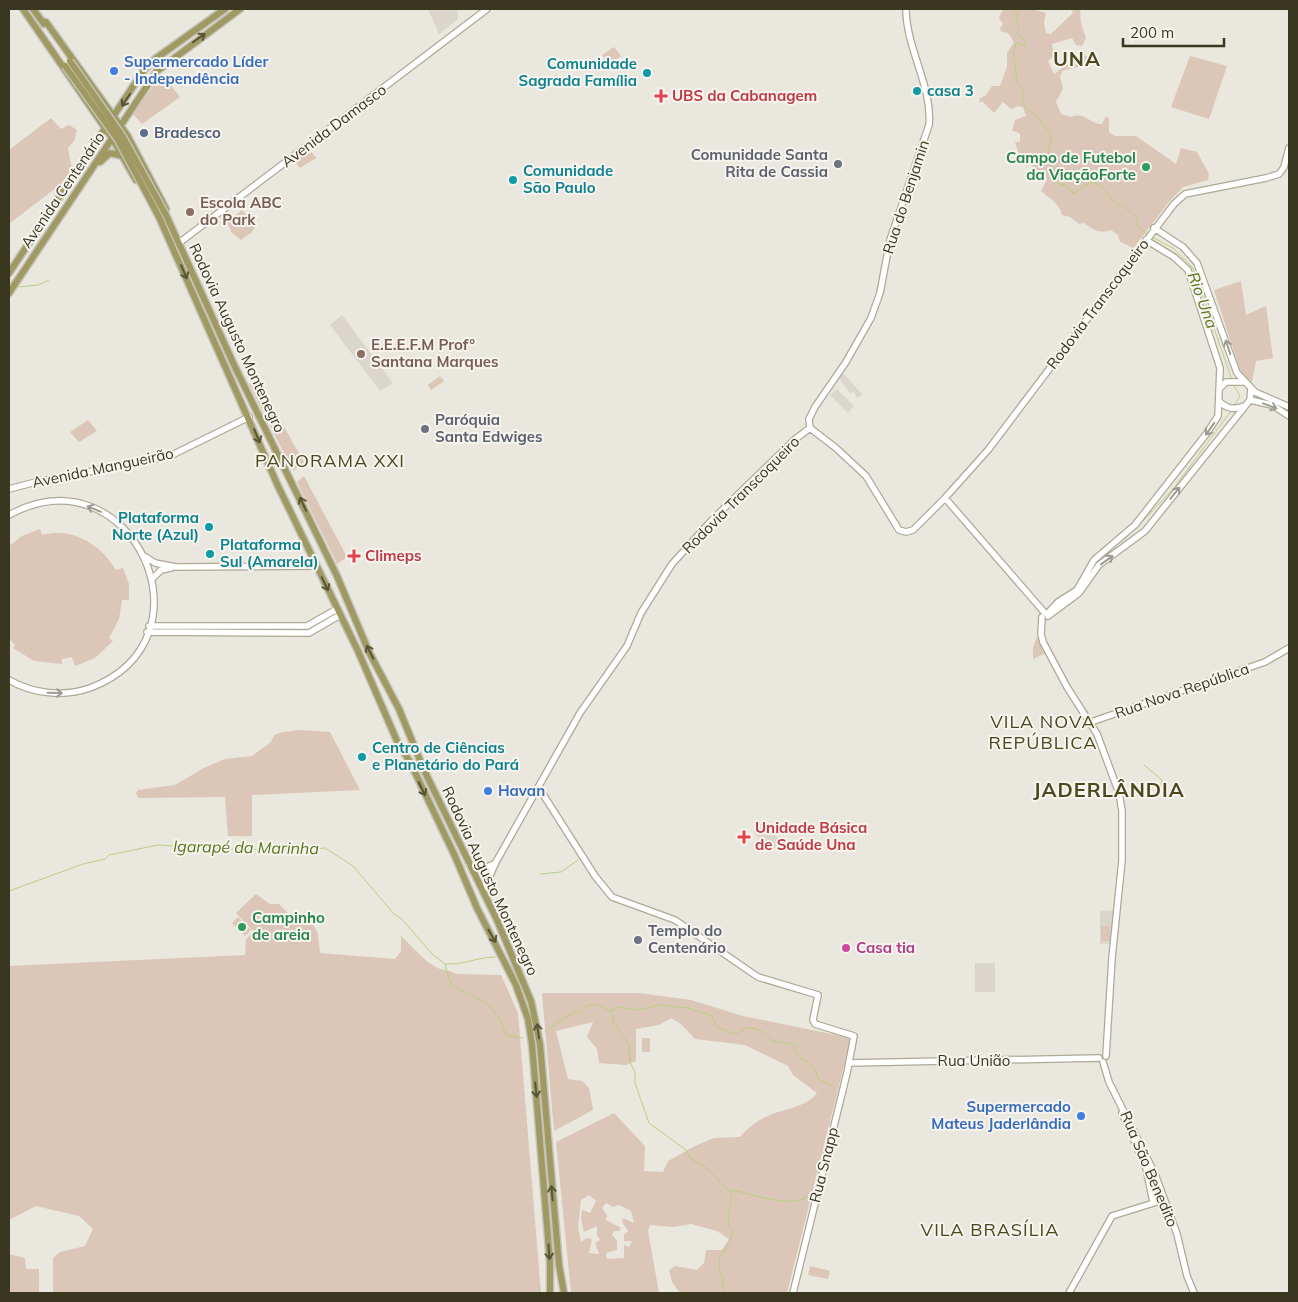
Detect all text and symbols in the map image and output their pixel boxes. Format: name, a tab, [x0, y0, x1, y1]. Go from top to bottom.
scale bar	[1123, 15, 1224, 47]
text: 200 m	[1130, 23, 1174, 42]
one-way arrow	[192, 33, 206, 43]
district label: UNA	[1053, 46, 1101, 71]
place label: Supermercado Líder - Independência	[124, 52, 268, 88]
place label: Comunidade Sagrada Família	[518, 54, 637, 90]
marker: Supermercado Líder - Independência	[108, 65, 120, 77]
marker: Comunidade Sagrada Família	[641, 67, 653, 79]
street label: Avenida Damasco	[277, 80, 390, 171]
place label: casa 3	[927, 81, 974, 100]
marker: casa 3	[911, 85, 923, 97]
place label: UBS da Cabanagem	[672, 86, 817, 105]
marker: UBS da Cabanagem	[654, 89, 668, 103]
one-way arrow	[121, 92, 131, 106]
place label: Bradesco	[154, 123, 221, 142]
marker: Bradesco	[138, 127, 150, 139]
street label: Avenida Centenário	[17, 128, 109, 252]
street label: Rua do Benjamin	[878, 137, 933, 256]
place label: Comunidade Santa Rita de Cassia	[691, 145, 828, 181]
place label: Campo de Futebol da ViaçãoForte	[1006, 148, 1136, 184]
marker: Comunidade Santa Rita de Cassia	[832, 158, 844, 170]
place label: Comunidade São Paulo	[523, 161, 613, 197]
marker: Campo de Futebol da ViaçãoForte	[1140, 161, 1152, 173]
marker: Comunidade São Paulo	[507, 174, 519, 186]
place label: Escola ABC do Park	[200, 193, 282, 229]
marker: Escola ABC do Park	[184, 206, 196, 218]
street label: Rodovia Transcoqueiro	[1042, 235, 1153, 373]
street label: Rodovia Augusto Montenegro	[185, 240, 290, 435]
one-way arrow	[179, 264, 189, 279]
water label: Rio Una	[1184, 269, 1223, 331]
place label: E.E.E.F.M Profº Santana Marques	[371, 335, 499, 371]
one-way arrow	[1222, 339, 1232, 355]
marker: E.E.E.F.M Profº Santana Marques	[355, 348, 367, 360]
one-way arrow	[1262, 402, 1277, 411]
place label: Paróquia Santa Edwiges	[435, 410, 543, 446]
one-way arrow	[1205, 421, 1215, 435]
marker: Paróquia Santa Edwiges	[419, 423, 431, 435]
one-way arrow	[254, 429, 263, 444]
street label: Rodovia Transcoqueiro	[678, 432, 803, 557]
street label: Avenida Mangueirão	[30, 443, 175, 492]
district label: PANORAMA XXI	[255, 449, 405, 472]
one-way arrow	[1170, 487, 1181, 500]
one-way arrow	[298, 497, 307, 512]
one-way arrow	[87, 504, 102, 513]
place label: Plataforma Norte (Azul)	[112, 508, 199, 544]
marker: Plataforma Norte (Azul)	[203, 521, 215, 533]
place label: Plataforma Sul (Amarela)	[220, 535, 319, 571]
place label: Climeps	[365, 546, 422, 565]
marker: Plataforma Sul (Amarela)	[204, 548, 216, 560]
marker: Climeps	[347, 549, 361, 563]
one-way arrow	[1100, 554, 1113, 565]
one-way arrow	[321, 576, 330, 591]
one-way arrow	[365, 645, 374, 660]
street label: Rua Nova República	[1112, 659, 1252, 722]
one-way arrow	[47, 688, 63, 697]
district label: VILA NOVA REPÚBLICA	[989, 710, 1097, 754]
place label: Centro de Ciências e Planetário do Pará	[372, 738, 519, 774]
marker: Centro de Ciências e Planetário do Pará	[356, 751, 368, 763]
district label: JADERLÂNDIA	[1033, 777, 1185, 802]
one-way arrow	[418, 781, 428, 796]
place label: Havan	[498, 781, 545, 800]
street label: Rodovia Augusto Montenegro	[438, 783, 543, 978]
marker: Havan	[482, 785, 494, 797]
place label: Unidade Básica de Saúde Una	[755, 818, 867, 854]
marker: Unidade Básica de Saúde Una	[737, 830, 751, 844]
water label: Igarapé da Marinha	[173, 836, 319, 858]
place label: Campinho de areia	[252, 908, 325, 944]
marker: Campinho de areia	[236, 921, 248, 933]
place label: Templo do Centenário	[648, 921, 726, 957]
one-way arrow	[487, 928, 497, 942]
marker: Templo do Centenário	[632, 934, 644, 946]
place label: Casa tia	[856, 938, 915, 957]
marker: Casa tia	[840, 942, 852, 954]
one-way arrow	[532, 1023, 542, 1039]
street label: Rua União	[938, 1051, 1010, 1070]
one-way arrow	[531, 1082, 540, 1098]
place label: Supermercado Mateus Jaderlândia	[931, 1097, 1071, 1133]
street label: Rua São Benedito	[1116, 1108, 1183, 1230]
marker: Supermercado Mateus Jaderlândia	[1075, 1110, 1087, 1122]
street label: Rua Snapp	[805, 1125, 842, 1205]
one-way arrow	[548, 1185, 557, 1201]
district label: VILA BRASÍLIA	[921, 1218, 1059, 1241]
one-way arrow	[544, 1244, 554, 1260]

